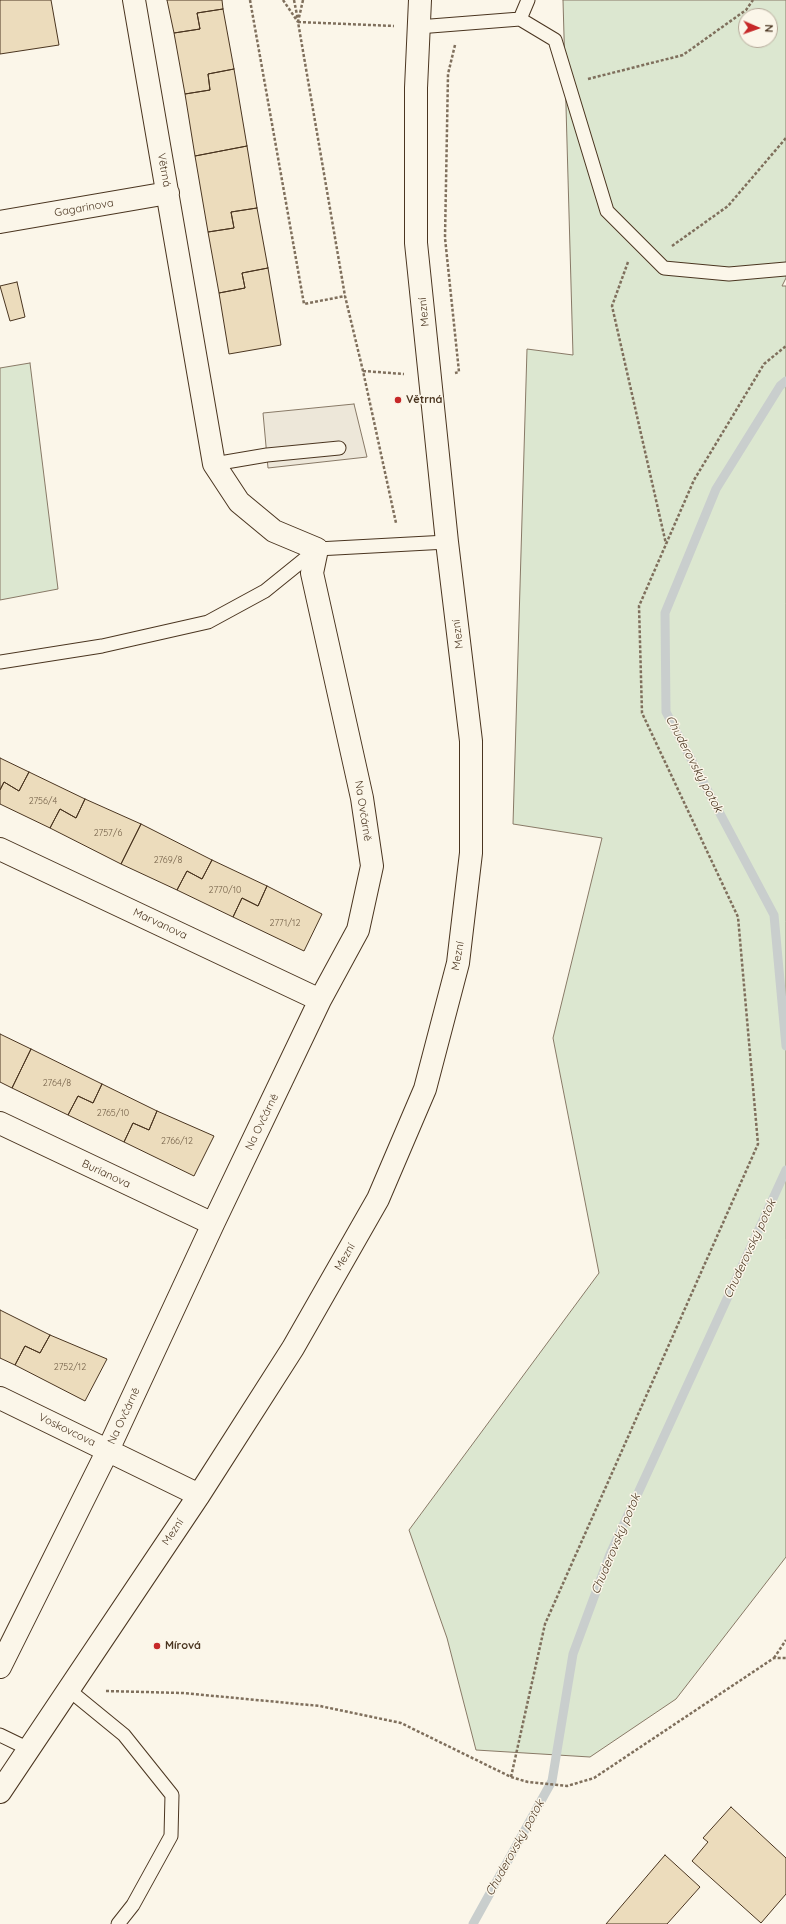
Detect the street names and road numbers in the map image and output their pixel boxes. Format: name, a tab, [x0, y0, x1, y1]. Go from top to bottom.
street label: Větrná	[155, 152, 173, 188]
street label: Gagarinova	[53, 196, 115, 220]
street label: Mezní	[416, 297, 432, 327]
street label: Mezní	[450, 619, 466, 649]
street label: Na Ovčárně	[352, 780, 374, 842]
street label: Marvanova	[131, 906, 189, 942]
street label: Mezní	[449, 940, 467, 972]
street label: Na Ovčárně	[243, 1092, 281, 1152]
street label: Burianova	[80, 1157, 132, 1191]
street label: Mezní	[332, 1241, 358, 1273]
street label: Na Ovčárně	[105, 1386, 143, 1446]
street label: Voskovcova	[36, 1411, 98, 1449]
street label: Mezní	[159, 1516, 187, 1548]

